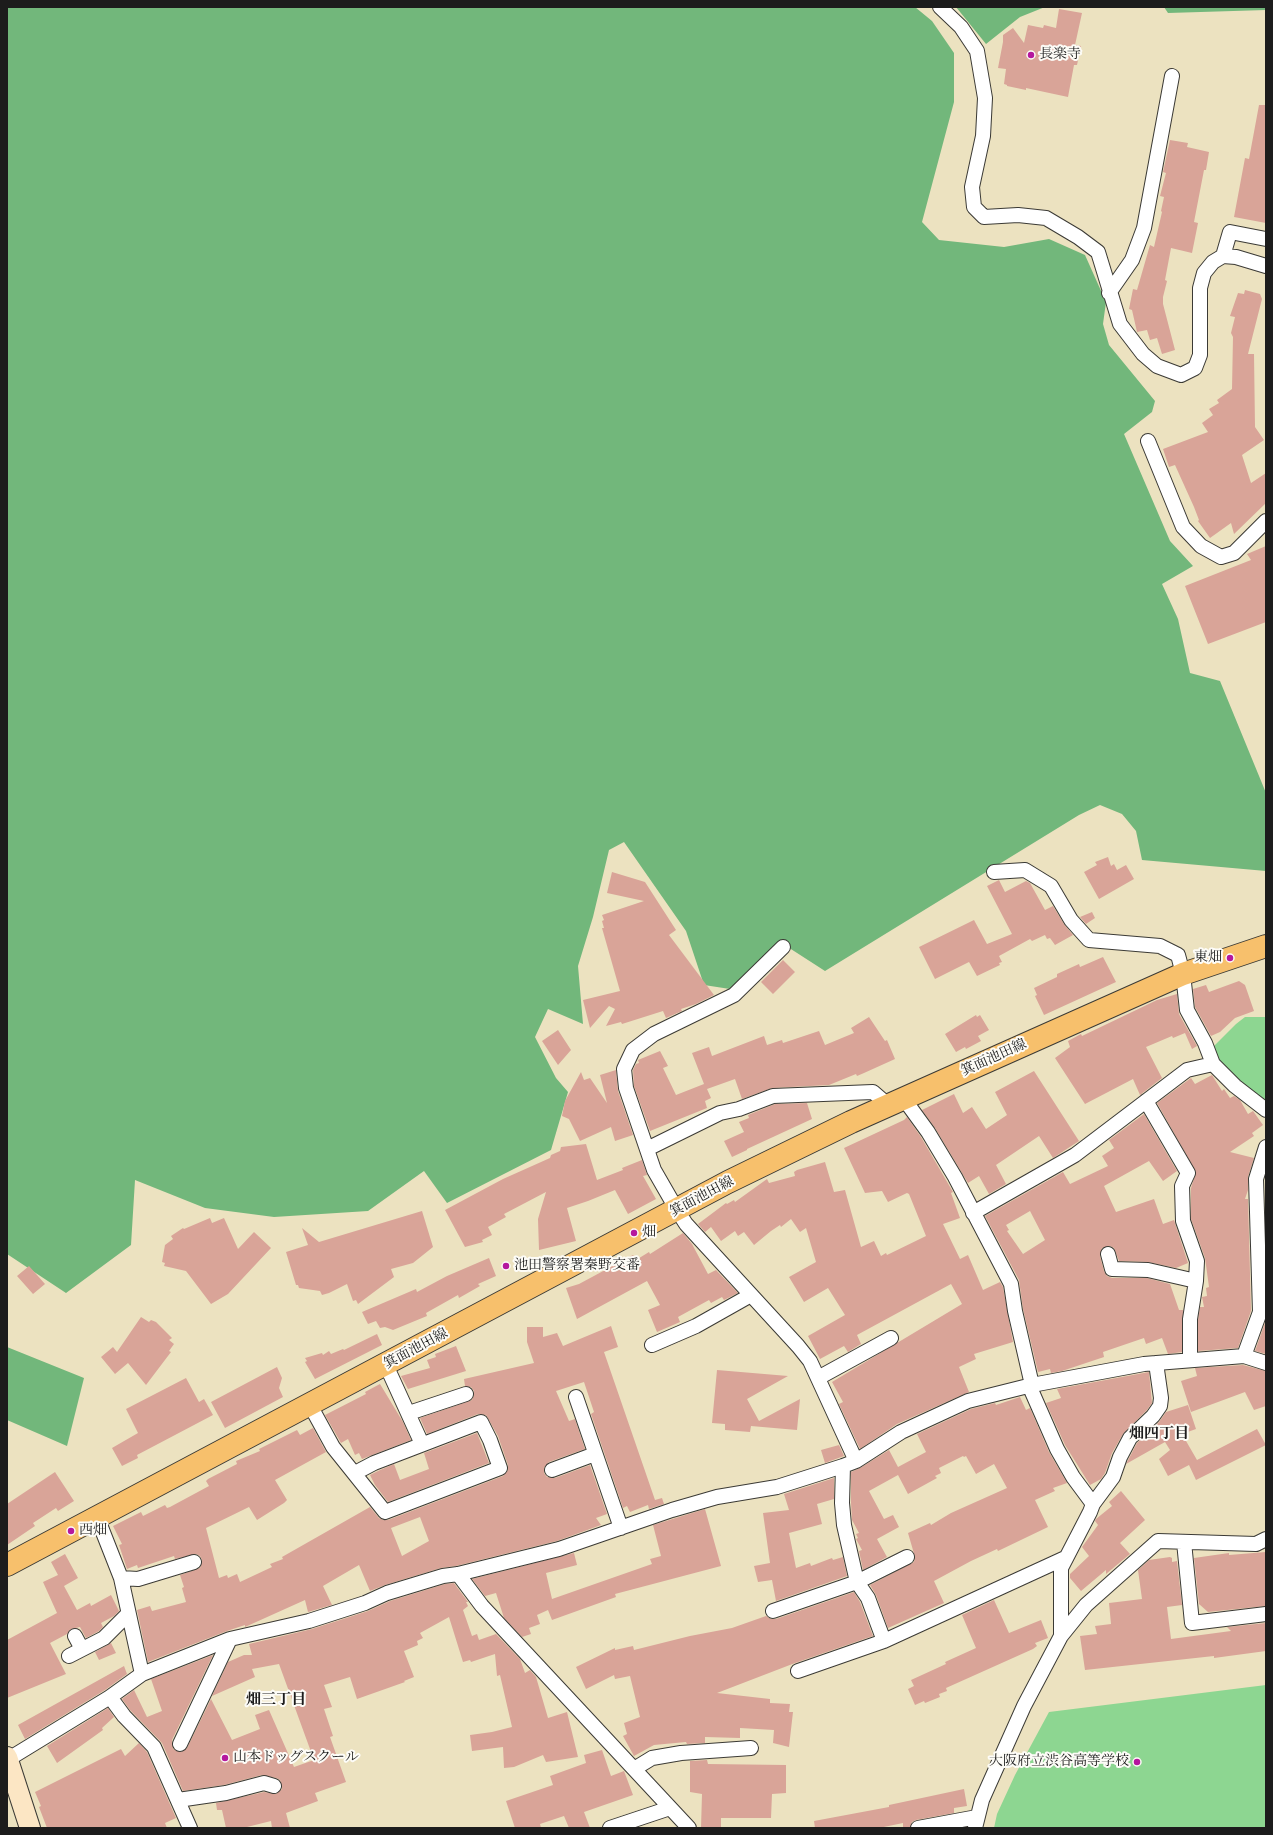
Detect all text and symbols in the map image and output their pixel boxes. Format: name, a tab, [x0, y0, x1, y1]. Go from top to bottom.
place label: 長楽寺	[1039, 47, 1081, 63]
marker: 長楽寺	[1026, 50, 1036, 60]
place label: 東畑	[1194, 950, 1222, 966]
marker: 東畑	[1225, 953, 1235, 963]
street label: 箕面池田線	[959, 1036, 1029, 1080]
street label: 箕面池田線	[667, 1173, 737, 1221]
place label: 畑	[642, 1225, 656, 1241]
marker: 畑	[629, 1228, 639, 1238]
place label: 池田警察署秦野交番	[514, 1258, 640, 1274]
marker: 池田警察署秦野交番	[501, 1261, 511, 1271]
street label: 箕面池田線	[381, 1325, 451, 1373]
district label: 畑四丁目	[1129, 1425, 1189, 1443]
place label: 西畑	[79, 1523, 107, 1539]
marker: 西畑	[66, 1526, 76, 1536]
district label: 畑三丁目	[246, 1691, 306, 1709]
place label: 山本ドッグスクール	[233, 1750, 359, 1766]
marker: 山本ドッグスクール	[220, 1753, 230, 1763]
place label: 大阪府立渋谷高等学校	[989, 1754, 1129, 1770]
marker: 大阪府立渋谷高等学校	[1132, 1757, 1142, 1767]

